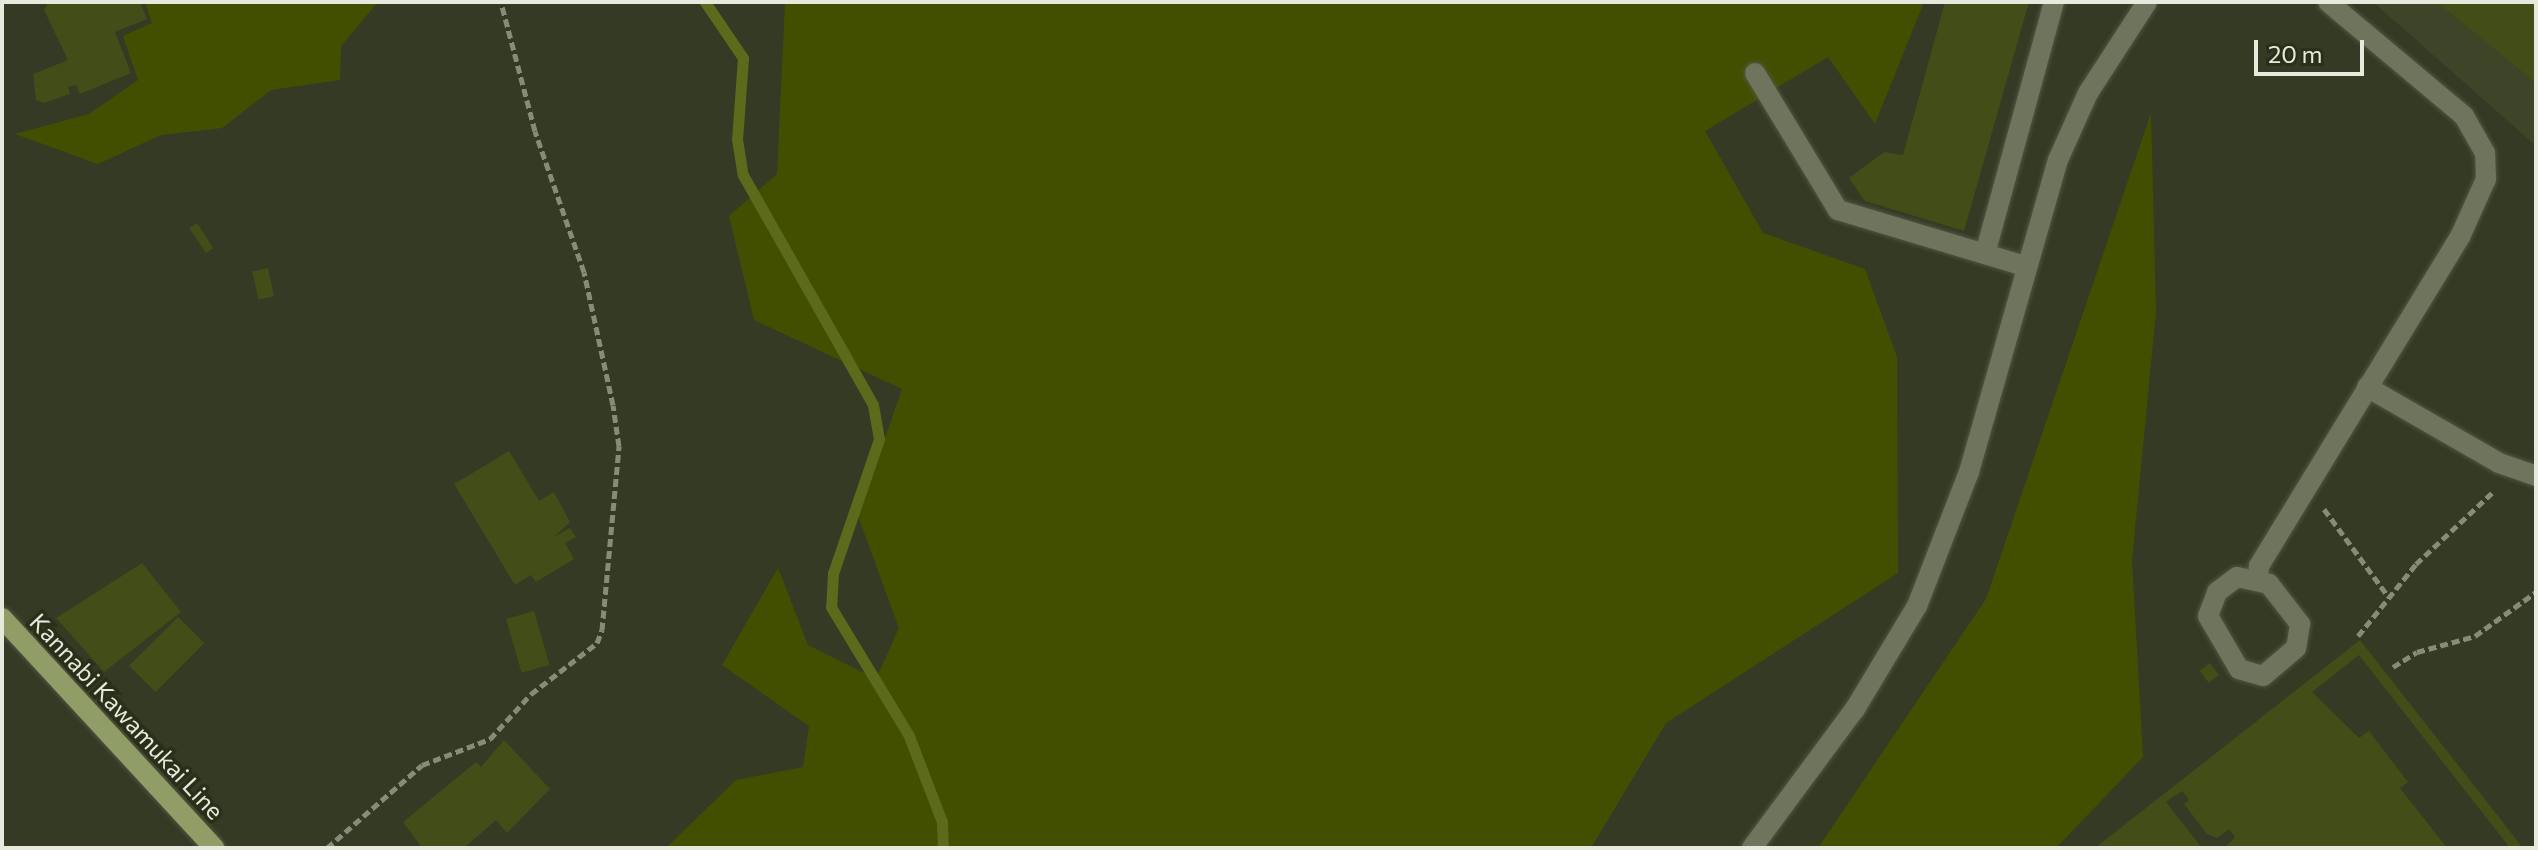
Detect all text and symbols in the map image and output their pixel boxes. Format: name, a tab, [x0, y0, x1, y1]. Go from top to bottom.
scale bar	[2258, 24, 2368, 74]
text: 20 m	[2268, 39, 2322, 68]
street label: Kannabi Kawamukai Line	[24, 607, 230, 825]

